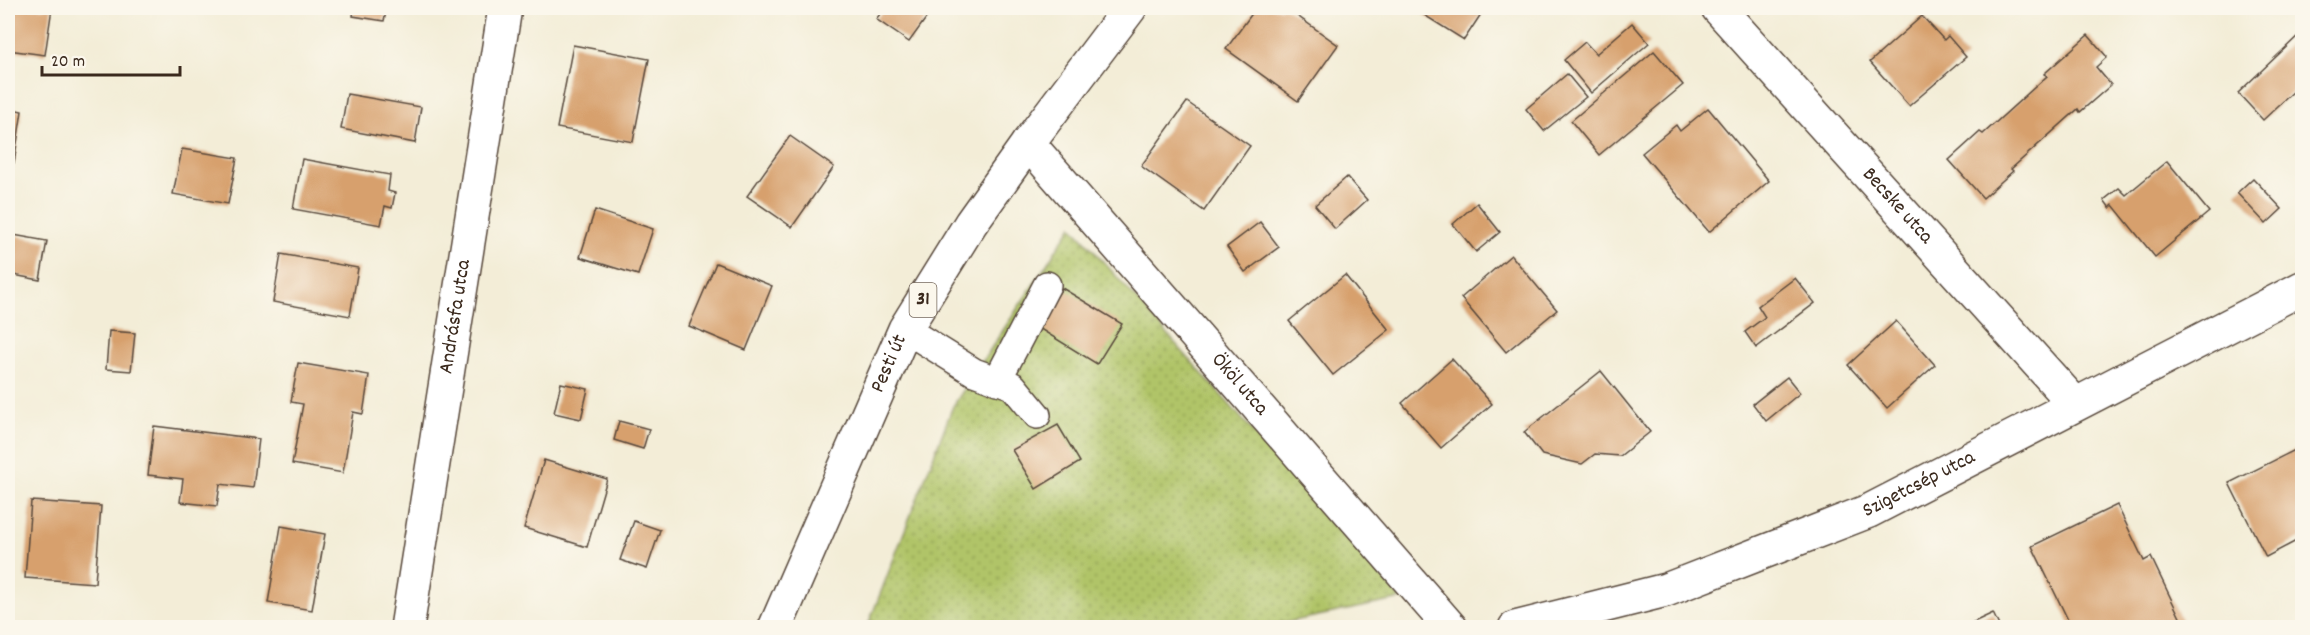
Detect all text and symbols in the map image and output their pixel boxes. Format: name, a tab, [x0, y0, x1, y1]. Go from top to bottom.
scale bar	[42, 39, 180, 77]
text: 20 m	[51, 50, 85, 75]
street label: Becske utca	[1854, 161, 1940, 252]
street label: Andrásfa utca	[432, 256, 480, 376]
road number: 31	[910, 283, 936, 317]
street label: Pesti út	[864, 330, 916, 398]
street label: Ököl utca	[1203, 347, 1275, 424]
street label: Szigetcsép utca	[1859, 443, 1982, 527]

